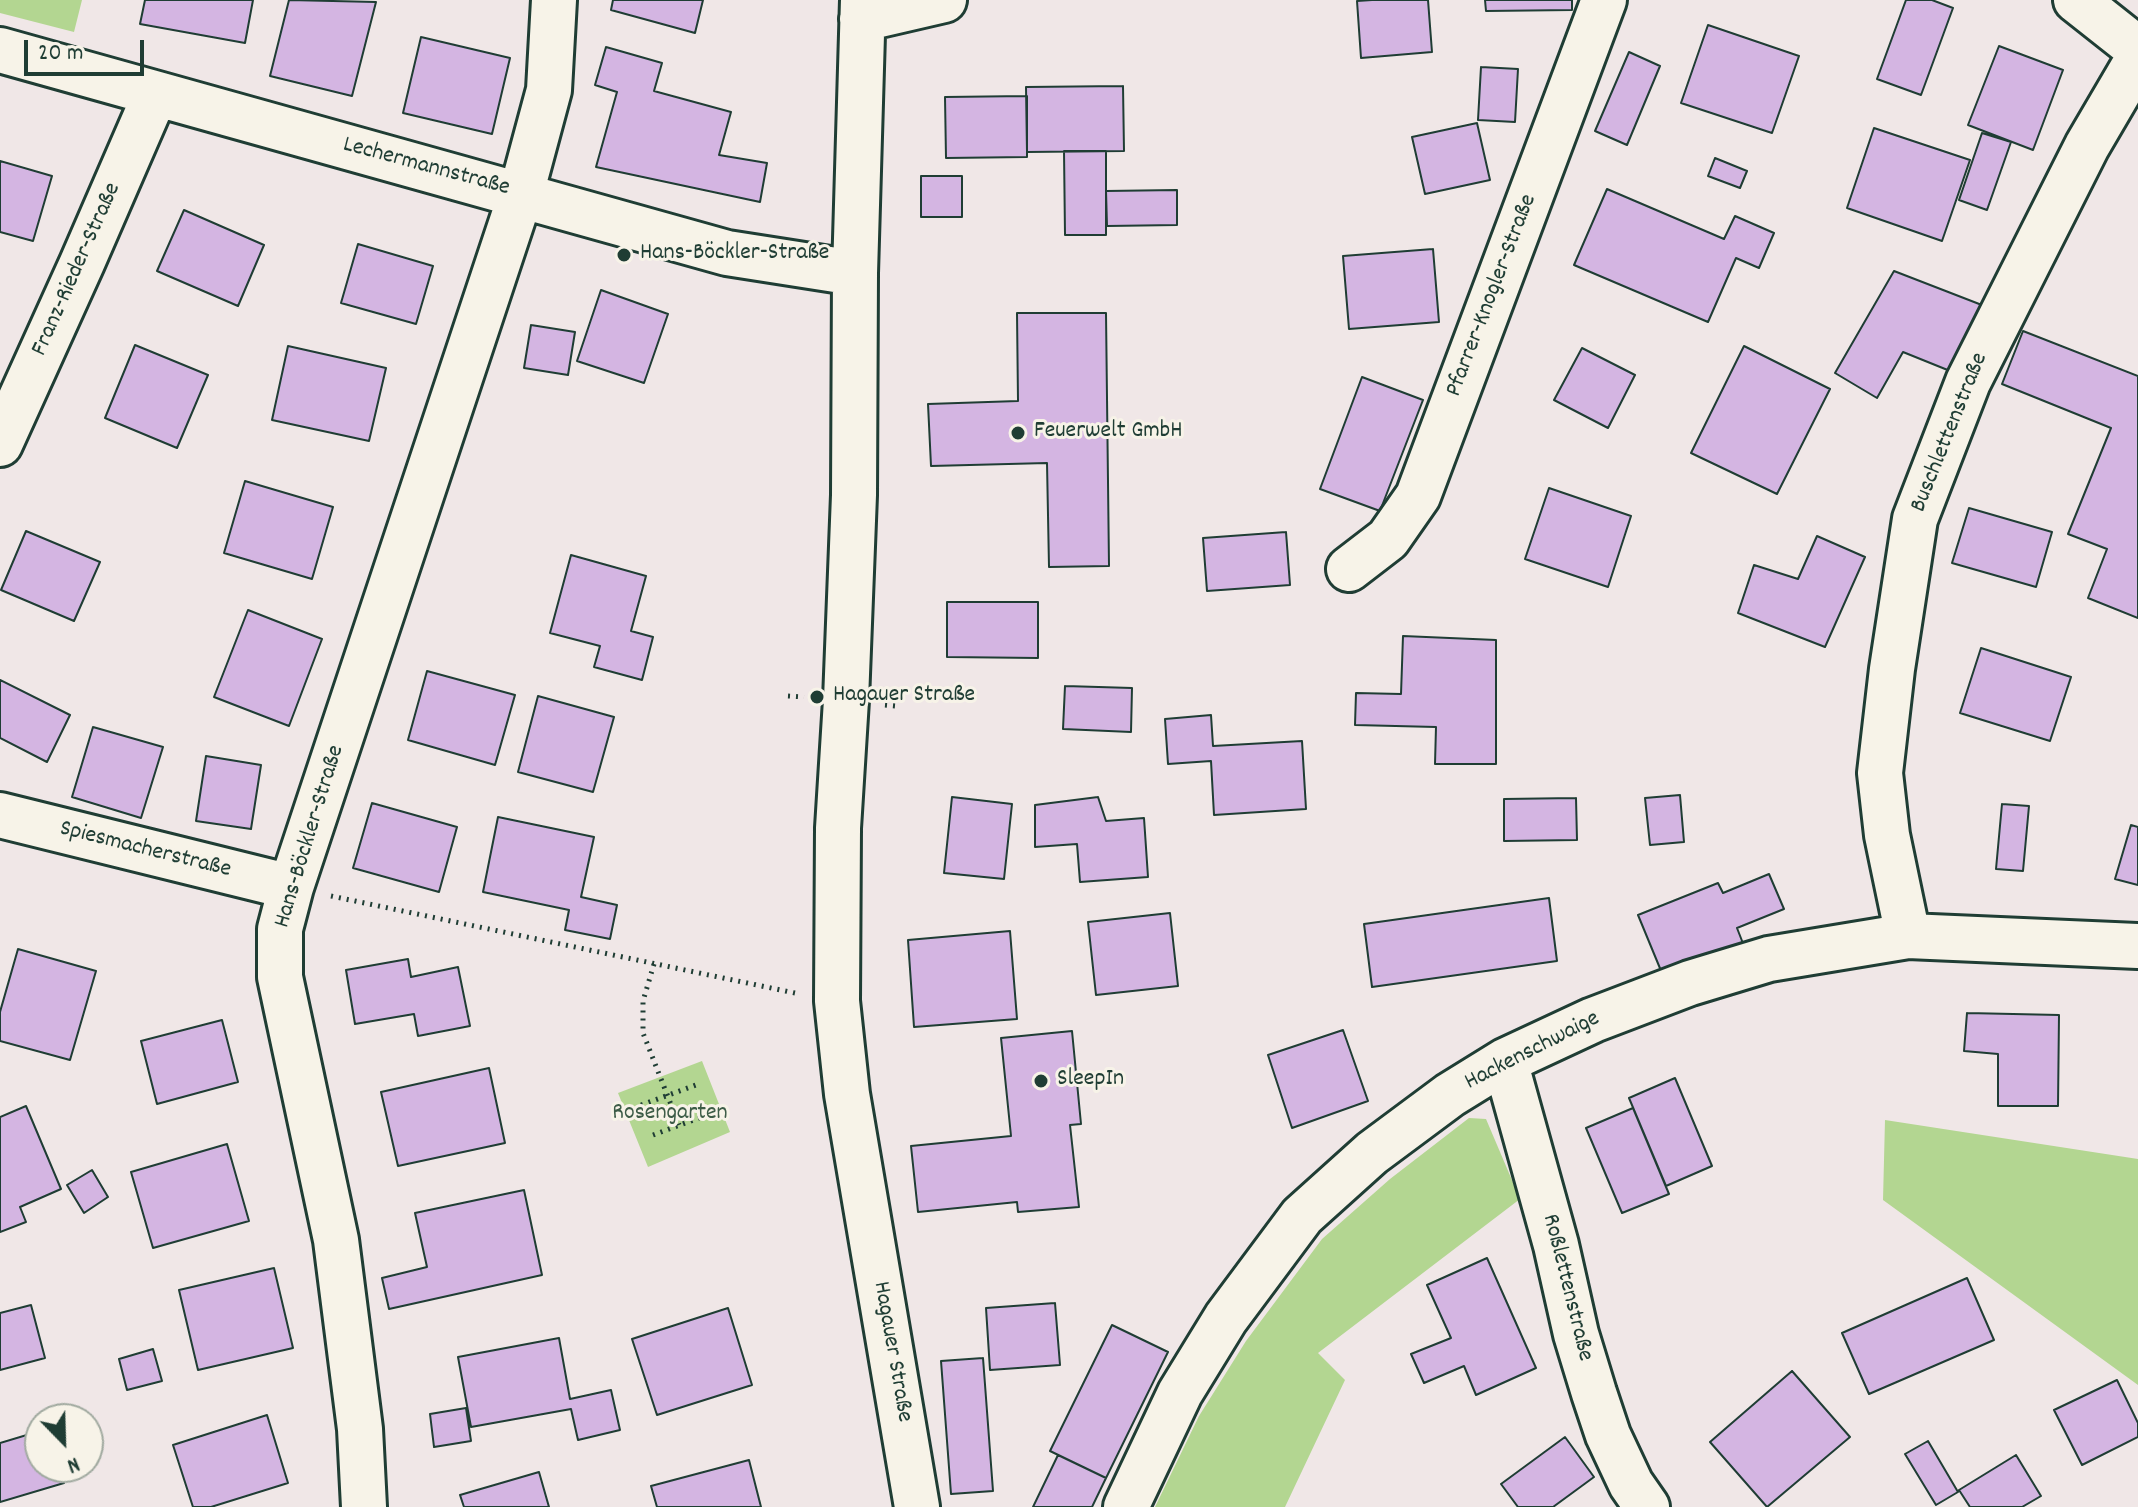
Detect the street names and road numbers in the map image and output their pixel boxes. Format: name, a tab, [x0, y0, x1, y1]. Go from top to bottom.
street label: Lechermannstraße	[339, 132, 513, 204]
street label: Franz-Rieder-Straße	[27, 179, 129, 361]
street label: Pfarrer-Knogler-Straße	[1441, 191, 1545, 401]
street label: Buschlettenstraße	[1906, 349, 1996, 517]
street label: Hans-Böckler-Straße	[270, 742, 352, 932]
street label: Spiesmacherstraße	[56, 816, 234, 886]
street label: Hackenschwaige	[1461, 1006, 1605, 1098]
street label: Roßlettenstraße	[1534, 1212, 1598, 1364]
street label: Hagauer Straße	[864, 1279, 918, 1425]

